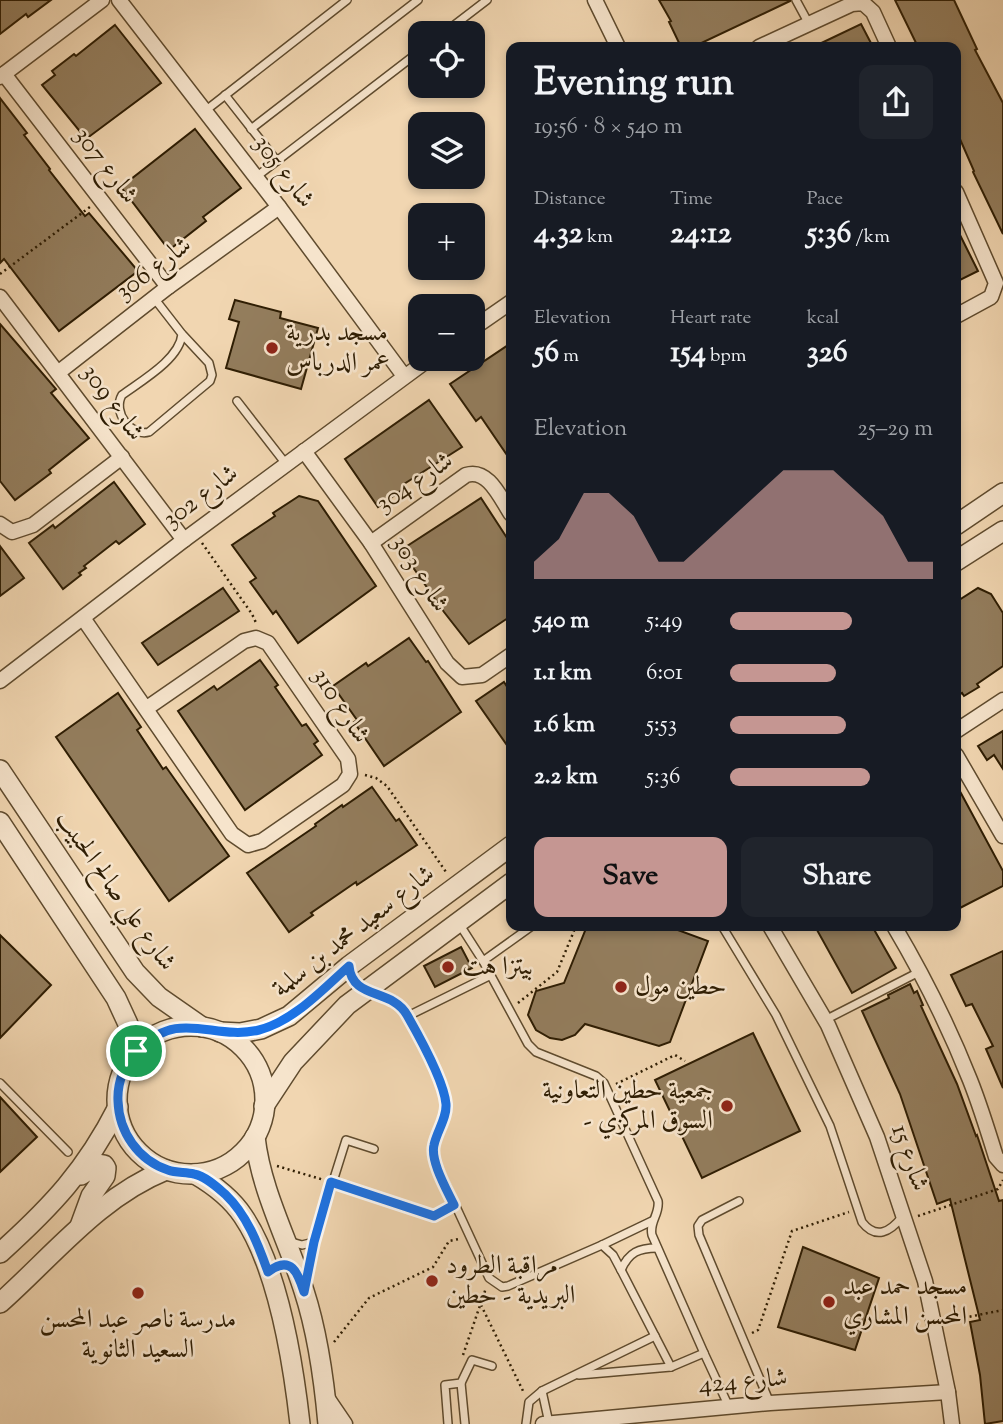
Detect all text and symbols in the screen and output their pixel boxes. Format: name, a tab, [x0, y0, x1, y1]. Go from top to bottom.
map controls	[408, 21, 485, 371]
button: locate	[408, 21, 485, 98]
text: Evening run	[534, 58, 734, 112]
button: share	[859, 65, 933, 139]
text: 19:56 · 8 × 540 m	[534, 111, 682, 144]
button: layers	[408, 112, 485, 189]
street label: شارع 307	[63, 120, 146, 213]
street label: شارع 305	[242, 127, 323, 217]
text: Distance	[534, 186, 606, 213]
text: Time	[670, 186, 713, 213]
text: Pace	[807, 186, 843, 213]
button: +	[408, 203, 485, 280]
text: 4.32	[534, 213, 583, 256]
text: 24:12	[670, 213, 732, 256]
text: 5:36	[807, 213, 851, 256]
text: km	[583, 224, 613, 251]
text: /km	[851, 224, 890, 251]
street label: شارع 306	[108, 228, 201, 311]
button: −	[408, 294, 485, 371]
text: Elevation	[534, 305, 611, 332]
text: Heart rate	[670, 305, 751, 332]
text: kcal	[807, 305, 839, 332]
place label: مسجد بدرية عمر الدرباس	[286, 315, 390, 382]
text: 56	[534, 332, 559, 375]
text: 154	[670, 332, 706, 375]
text: 326	[807, 332, 848, 375]
marker: مسجد بدرية عمر الدرباس	[264, 340, 280, 356]
text: m	[559, 343, 579, 370]
text: bpm	[706, 343, 746, 370]
street label: شارع 309	[71, 357, 153, 450]
text: Elevation	[534, 413, 627, 446]
text: 25–29 m	[857, 413, 933, 446]
street label: شارع 304	[369, 443, 462, 523]
street label: شارع 302	[155, 456, 247, 539]
street label: شارع 303	[380, 528, 457, 620]
text: 540 m	[534, 605, 589, 638]
text: 5:49	[646, 605, 682, 638]
text: 1.1 km	[534, 657, 592, 690]
text: 6:01	[646, 657, 683, 690]
street label: شارع 310	[301, 661, 378, 752]
text: 1.6 km	[534, 709, 595, 742]
text: 5:53	[646, 709, 677, 742]
text: 2.2 km	[534, 761, 598, 794]
text: 5:36	[646, 761, 680, 794]
street label: شارع علي صالح الحبيب	[42, 803, 184, 981]
button: Save	[534, 837, 727, 917]
button: Share	[741, 837, 933, 917]
street label: شارع سعيد محمد بن سلمة	[265, 857, 444, 1008]
place label: بيتزا هت	[462, 949, 533, 986]
marker: بيتزا هت	[440, 959, 456, 975]
place label: حطين مول	[635, 969, 726, 1006]
marker: حطين مول	[613, 979, 629, 995]
pin	[106, 1021, 166, 1081]
icon: arrive	[117, 1032, 155, 1070]
place label: جمعية حطين التعاونية - السوق المركزي	[542, 1073, 713, 1140]
marker: جمعية حطين التعاونية - السوق المركزي	[719, 1098, 735, 1114]
street label: شارع 15	[879, 1120, 938, 1197]
place label: مراقبة الطرود البريدية - حطين	[446, 1248, 575, 1315]
place label: مسجد حمد عبد المحسن المشاري	[843, 1269, 967, 1336]
marker: مراقبة الطرود البريدية - حطين	[424, 1273, 440, 1289]
marker: مدرسة ناصر عبد المحسن السعيد الثانوية	[130, 1285, 146, 1301]
marker: مسجد حمد عبد المحسن المشاري	[821, 1294, 837, 1310]
place label: مدرسة ناصر عبد المحسن السعيد الثانوية	[40, 1302, 236, 1369]
street label: شارع 424	[697, 1360, 789, 1405]

